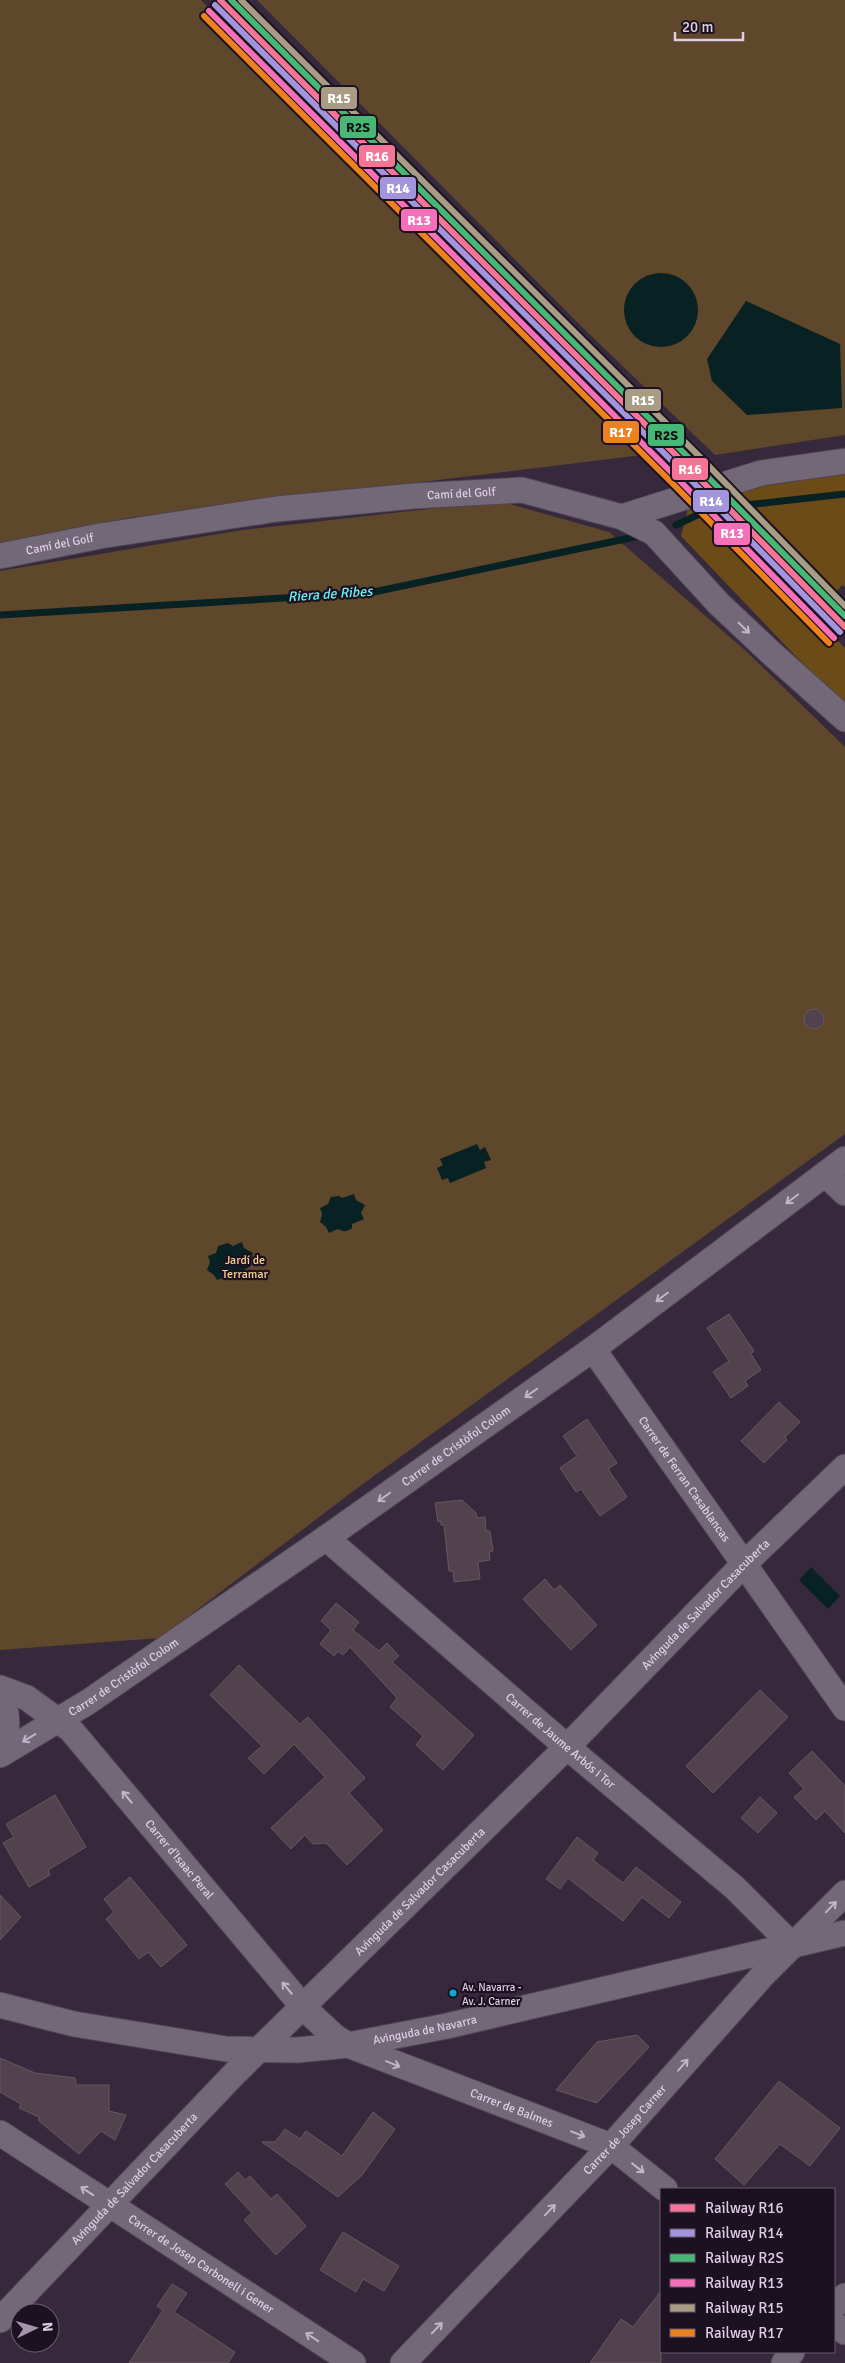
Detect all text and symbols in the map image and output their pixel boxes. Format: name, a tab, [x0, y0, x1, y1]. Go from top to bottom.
scale bar	[675, 10, 742, 42]
text: 20 m	[682, 18, 713, 36]
line badge: R15	[320, 86, 358, 110]
text: R15	[327, 90, 351, 107]
line badge: R2S	[339, 115, 377, 139]
text: R2S	[346, 119, 370, 136]
line badge: R16	[358, 144, 396, 168]
text: R16	[365, 148, 389, 165]
line badge: R14	[379, 176, 417, 200]
text: R14	[386, 180, 410, 197]
line badge: R13	[400, 208, 438, 232]
text: R13	[407, 212, 431, 229]
line badge: R15	[624, 388, 662, 412]
text: R15	[631, 392, 655, 409]
line badge: R17	[602, 420, 640, 444]
line badge: R2S	[647, 423, 685, 447]
text: R17	[609, 424, 633, 441]
text: R2S	[654, 427, 678, 444]
line badge: R16	[671, 457, 709, 481]
text: R16	[678, 461, 702, 478]
street label: Camí del Golf	[427, 484, 497, 503]
line badge: R14	[692, 489, 730, 513]
text: R14	[699, 493, 723, 510]
line badge: R13	[713, 522, 751, 546]
text: R13	[720, 525, 744, 542]
street label: Camí del Golf	[25, 530, 96, 558]
water label: Riera de Ribes	[287, 582, 375, 605]
one-way arrow	[738, 622, 751, 634]
one-way arrow	[786, 1193, 799, 1204]
park label: Jardí de Terramar	[222, 1253, 268, 1282]
one-way arrow	[656, 1291, 669, 1302]
one-way arrow	[525, 1387, 538, 1398]
street label: Carrer de Cristòfol Colom	[399, 1402, 513, 1490]
street label: Carrer de Ferran Casablancas	[635, 1413, 734, 1545]
one-way arrow	[378, 1491, 391, 1502]
street label: Avinguda de Salvador Casacuberta	[638, 1536, 773, 1673]
street label: Carrer de Cristòfol Colom	[66, 1634, 181, 1720]
street label: Carrer de Jaume Arbós i Tor	[503, 1690, 619, 1792]
one-way arrow	[23, 1733, 37, 1743]
one-way arrow	[121, 1791, 132, 1804]
street label: Carrer d'Isaac Peral	[142, 1816, 217, 1903]
street label: Avinguda de Salvador Casacuberta	[352, 1824, 488, 1959]
one-way arrow	[825, 1901, 837, 1914]
place label: Av. Navarra - Av. J. Carner	[462, 1981, 522, 2008]
one-way arrow	[282, 1982, 293, 1995]
marker: Av. Navarra - Av. J. Carner	[448, 1988, 458, 1998]
street label: Avinguda de Navarra	[372, 2012, 478, 2048]
one-way arrow	[677, 2058, 689, 2071]
one-way arrow	[385, 2059, 400, 2069]
street label: Carrer de Josep Carner	[580, 2081, 670, 2178]
street label: Carrer de Balmes	[468, 2085, 555, 2131]
street label: Avinguda de Salvador Casacuberta	[68, 2110, 201, 2248]
one-way arrow	[570, 2130, 585, 2139]
one-way arrow	[631, 2162, 644, 2173]
one-way arrow	[81, 2186, 95, 2196]
legend	[660, 2188, 835, 2353]
text: Railway R16	[705, 2199, 784, 2217]
one-way arrow	[544, 2204, 556, 2217]
street label: Carrer de Josep Carbonell i Gener	[125, 2211, 277, 2317]
text: Railway R14	[705, 2224, 784, 2242]
text: Railway R2S	[705, 2249, 784, 2267]
text: Railway R13	[705, 2274, 784, 2292]
text: Railway R15	[705, 2299, 784, 2317]
north arrow	[10, 2303, 60, 2353]
text: N	[39, 2321, 56, 2333]
one-way arrow	[431, 2321, 443, 2334]
text: Railway R17	[705, 2324, 784, 2342]
one-way arrow	[305, 2331, 319, 2341]

